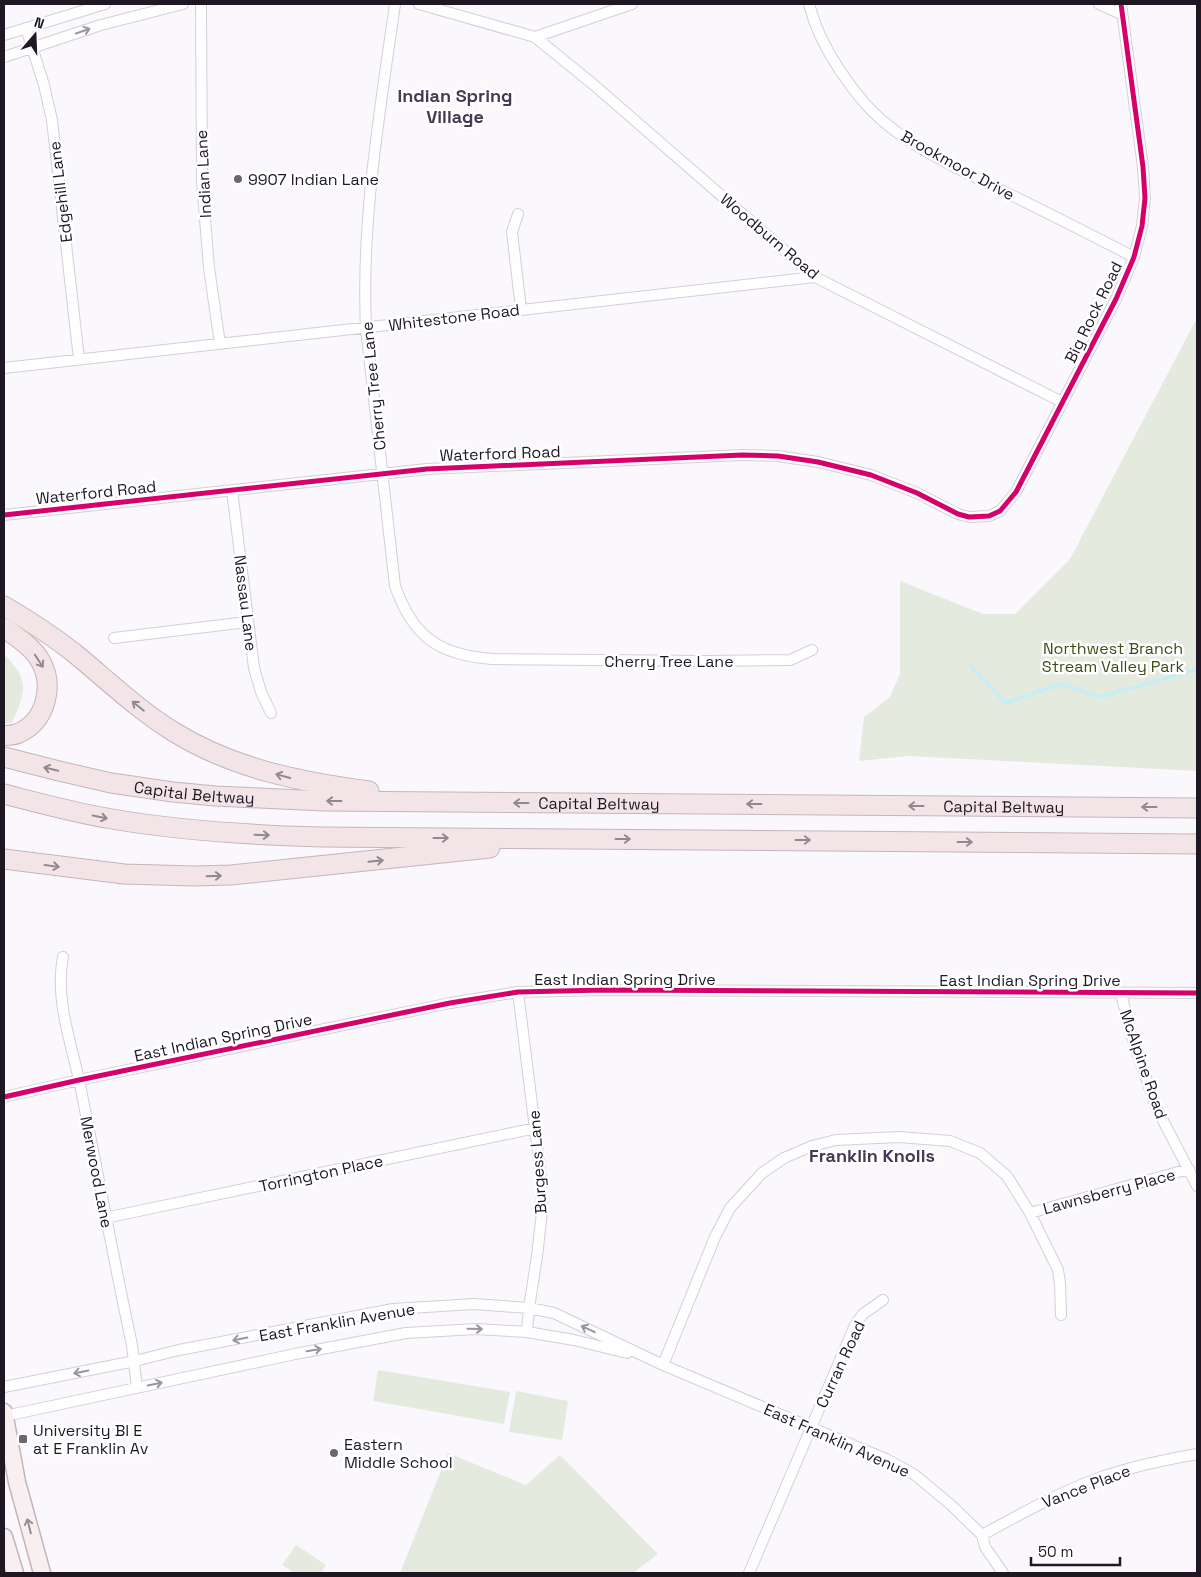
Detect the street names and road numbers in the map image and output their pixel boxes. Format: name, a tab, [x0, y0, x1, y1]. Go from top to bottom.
street label: Brookmoor Drive	[897, 126, 1018, 205]
street label: Indian Lane	[191, 129, 216, 219]
street label: Edgehill Lane	[44, 140, 77, 244]
street label: Woodburn Road	[716, 189, 824, 284]
street label: Big Rock Road	[1060, 258, 1127, 366]
street label: Whitestone Road	[387, 299, 521, 336]
street label: Cherry Tree Lane	[356, 321, 391, 451]
street label: Waterford Road	[439, 441, 561, 466]
street label: Waterford Road	[35, 476, 157, 509]
street label: Nassau Lane	[229, 554, 262, 652]
street label: Cherry Tree Lane	[604, 651, 734, 672]
street label: Capital Beltway	[132, 776, 255, 809]
street label: Capital Beltway	[538, 793, 660, 815]
street label: Capital Beltway	[943, 796, 1065, 818]
street label: East Indian Spring Drive	[534, 969, 716, 990]
street label: East Indian Spring Drive	[939, 970, 1121, 991]
street label: McAlpine Road	[1115, 1007, 1172, 1122]
street label: East Indian Spring Drive	[132, 1008, 314, 1067]
street label: Burgess Lane	[523, 1109, 552, 1215]
street label: Merwood Lane	[75, 1114, 118, 1230]
street label: Torrington Place	[257, 1150, 385, 1197]
street label: Lawnsberry Place	[1041, 1164, 1178, 1219]
street label: East Franklin Avenue	[257, 1298, 417, 1347]
street label: Curran Road	[811, 1317, 870, 1411]
street label: East Franklin Avenue	[760, 1399, 913, 1482]
street label: Vance Place	[1039, 1460, 1133, 1513]

